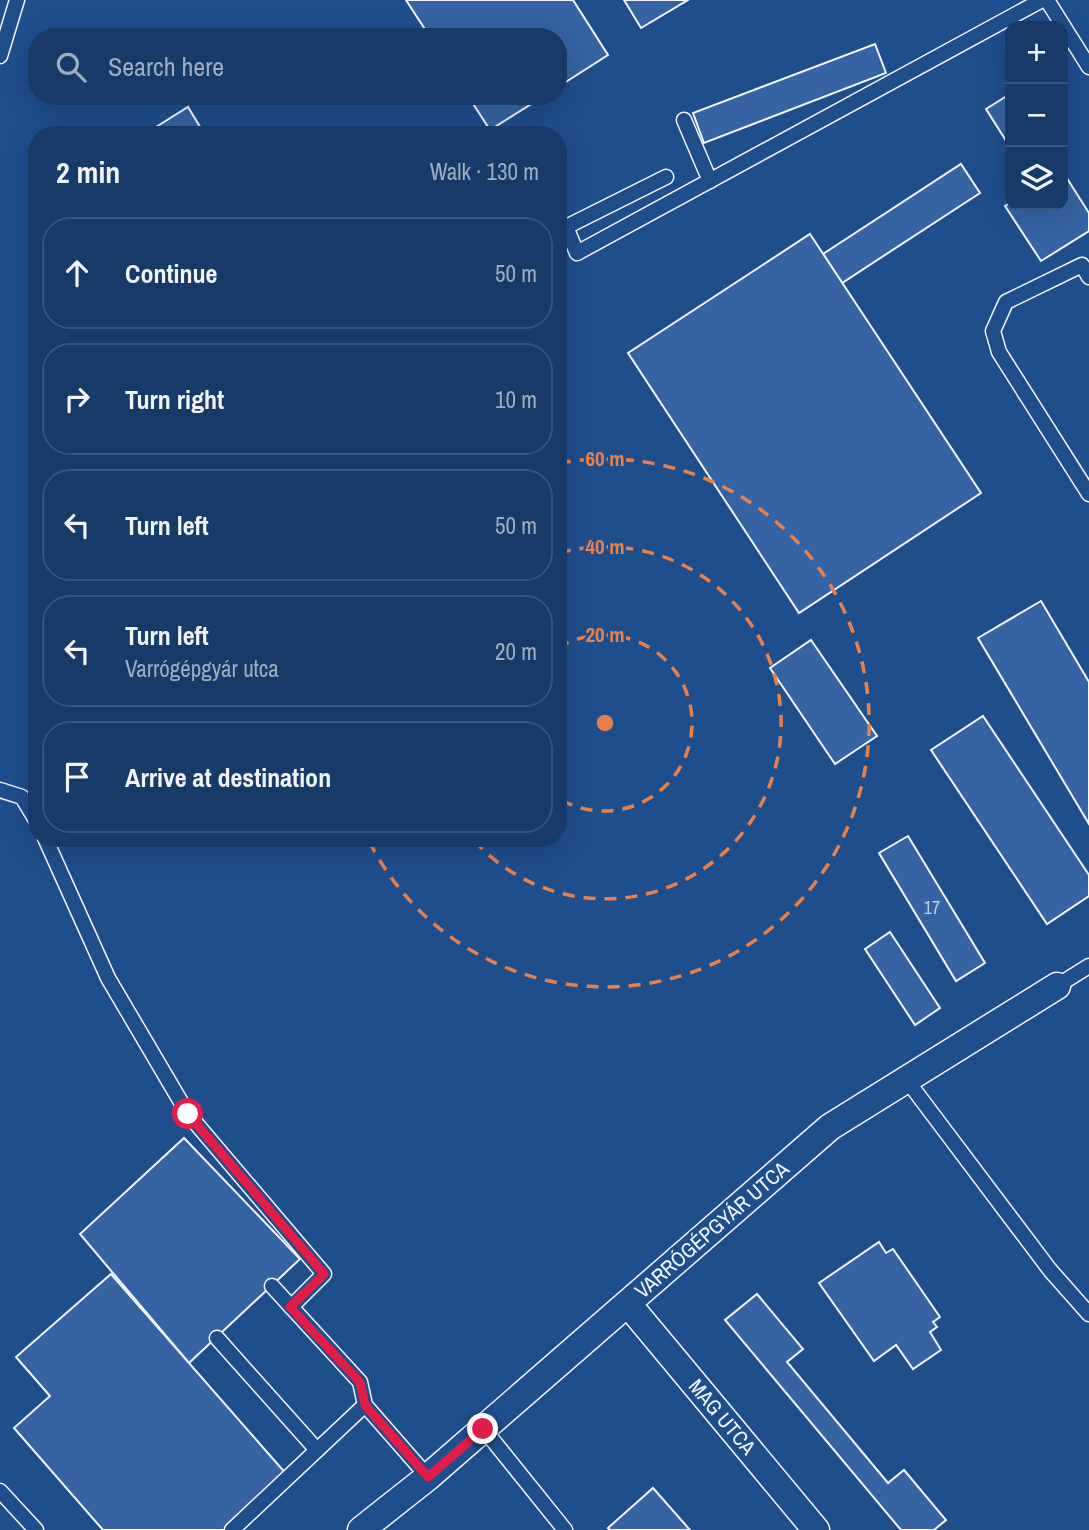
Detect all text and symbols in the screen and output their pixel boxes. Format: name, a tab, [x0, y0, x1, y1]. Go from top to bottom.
map controls	[1005, 21, 1068, 210]
button: +	[1005, 21, 1068, 84]
search box	[28, 28, 567, 105]
icon: search	[52, 48, 90, 86]
text: Search here	[108, 49, 224, 84]
button: −	[1005, 84, 1068, 147]
button: layers	[1005, 147, 1068, 210]
text: 2 min	[56, 152, 120, 192]
text: Walk · 130 m	[430, 156, 539, 187]
icon: ahead	[58, 254, 96, 292]
text: Continue	[125, 256, 217, 291]
text: 50 m	[495, 258, 537, 289]
icon: right	[58, 380, 96, 418]
text: Turn right	[125, 382, 224, 417]
text: 10 m	[495, 384, 537, 415]
text: 60 m	[585, 444, 625, 473]
icon: left	[58, 506, 96, 544]
text: Turn left	[125, 508, 209, 543]
text: 50 m	[495, 510, 537, 541]
text: 40 m	[585, 532, 625, 561]
text: Turn left	[125, 618, 209, 653]
text: 20 m	[585, 620, 625, 649]
icon: left	[58, 632, 96, 670]
text: 20 m	[495, 636, 537, 667]
text: Varrógépgyár utca	[125, 653, 279, 684]
centre of rings	[593, 711, 617, 735]
icon: arrive	[58, 758, 96, 796]
text: Arrive at destination	[125, 760, 331, 795]
house number: 17	[924, 895, 940, 920]
route start	[172, 1098, 203, 1129]
street label: VARRÓGÉPGYÁR UTCA	[628, 1154, 795, 1305]
street label: MAG UTCA	[682, 1373, 763, 1461]
route end	[467, 1413, 498, 1444]

